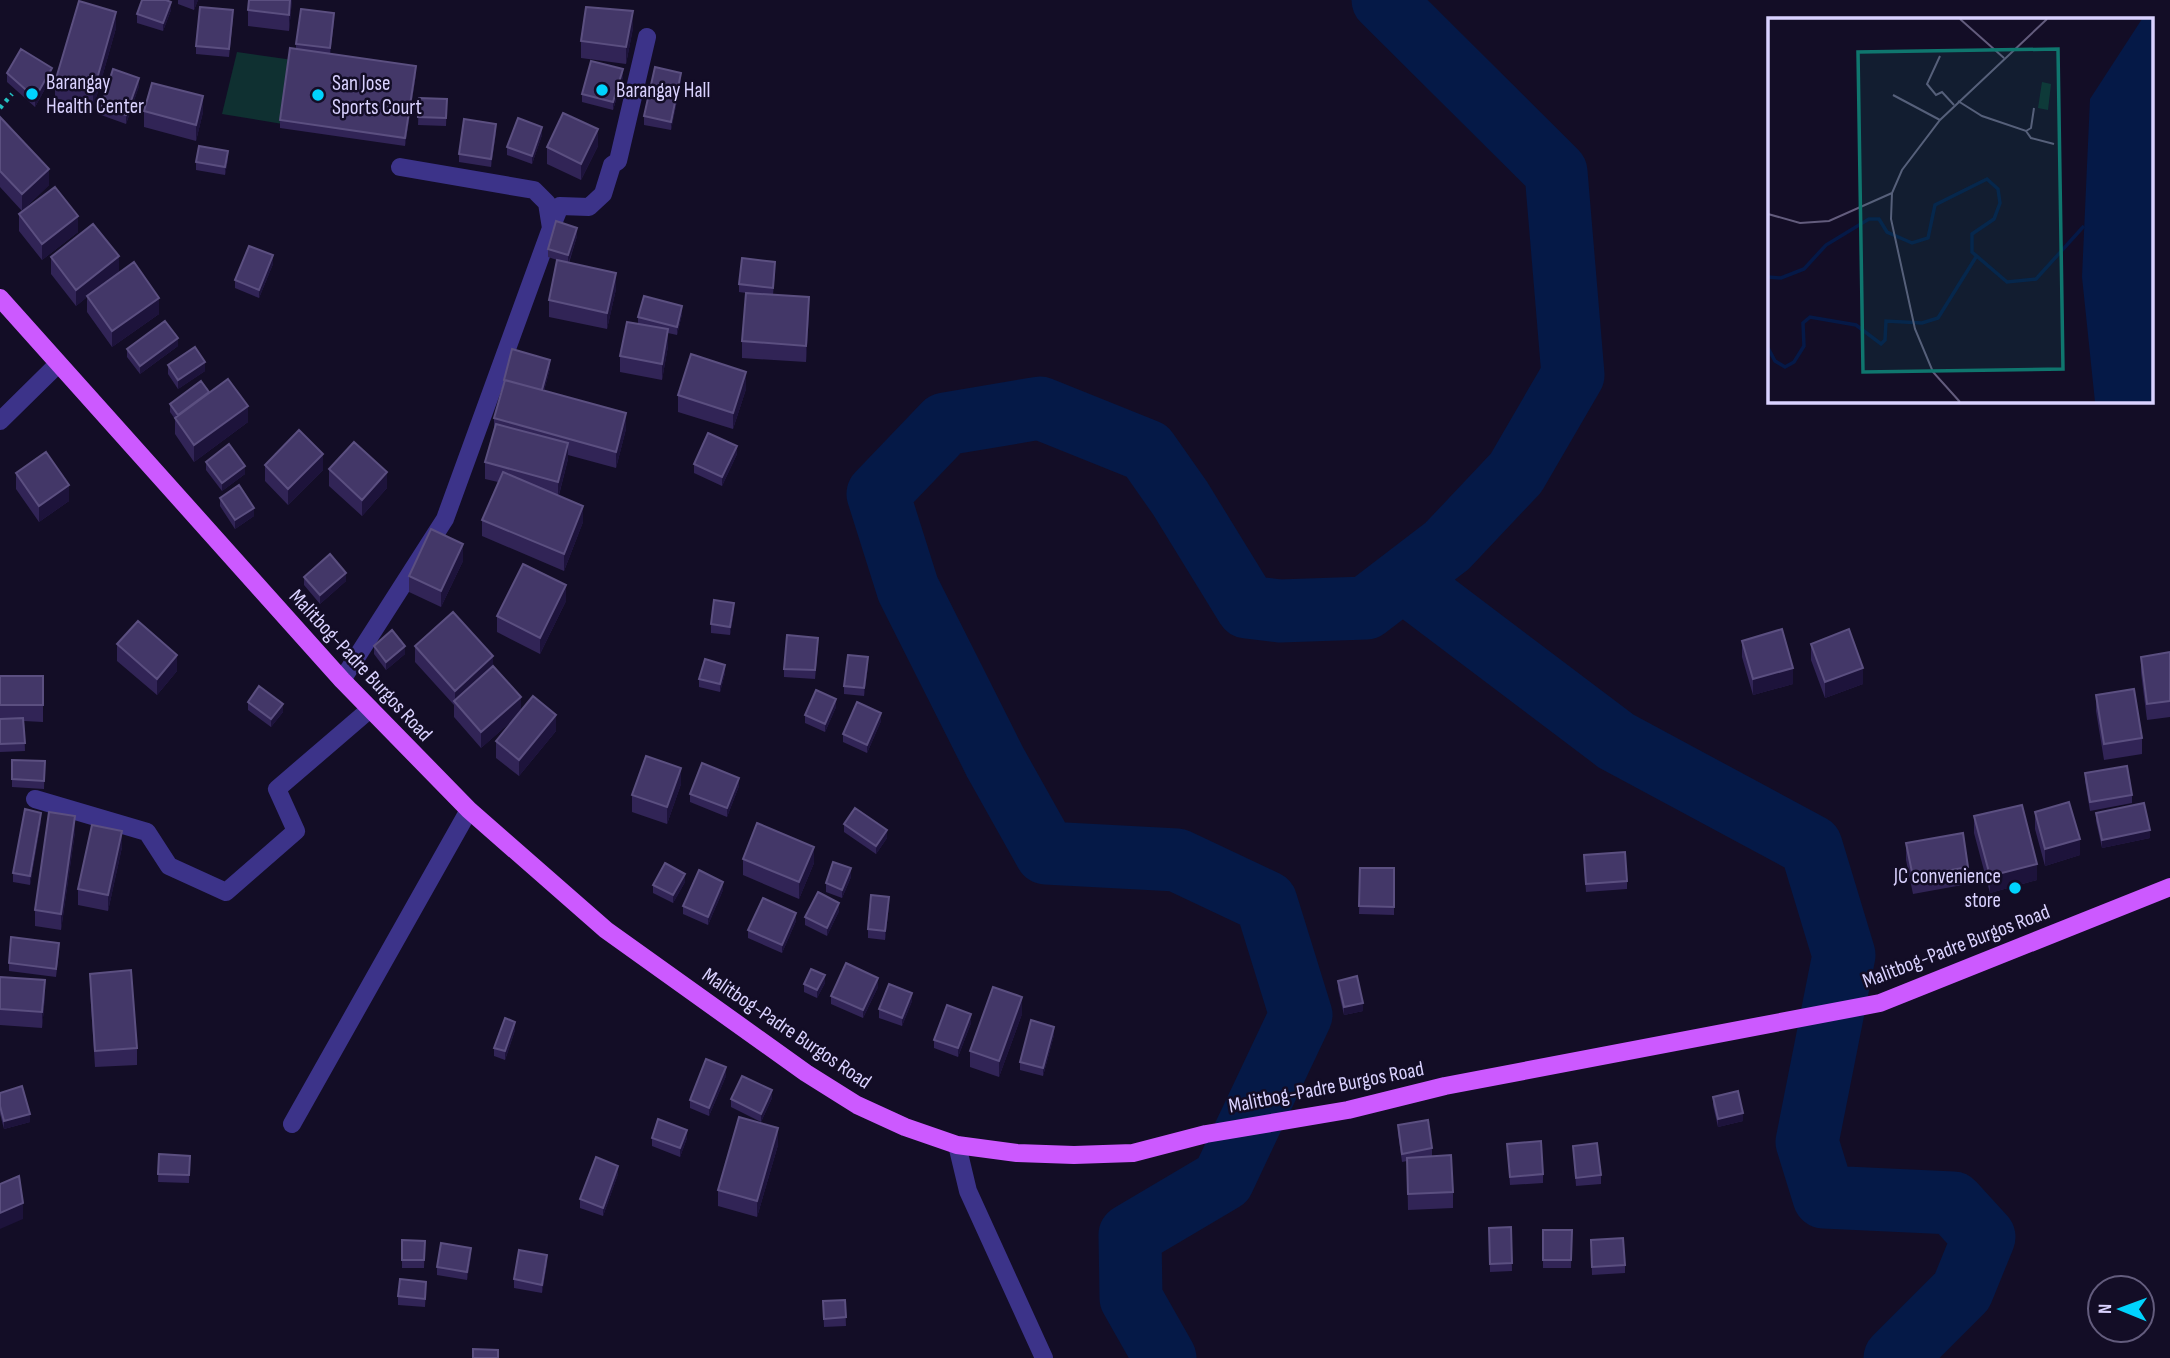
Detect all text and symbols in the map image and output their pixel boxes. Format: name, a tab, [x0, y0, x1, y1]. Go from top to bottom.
inset map	[1768, 18, 2152, 402]
place label: Barangay Health Center	[46, 70, 144, 119]
place label: San Jose Sports Court	[332, 71, 422, 120]
place label: Barangay Hall	[616, 78, 710, 103]
marker: Barangay Hall	[594, 82, 610, 98]
marker: Barangay Health Center	[24, 86, 40, 102]
marker: San Jose Sports Court	[310, 87, 326, 103]
street label: Malitbog-Padre Burgos Road	[284, 584, 437, 746]
place label: JC convenience store	[1893, 864, 2001, 913]
marker: JC convenience store	[2007, 880, 2023, 896]
street label: Malitbog-Padre Burgos Road	[1859, 899, 2053, 994]
street label: Malitbog-Padre Burgos Road	[697, 963, 876, 1094]
street label: Malitbog-Padre Burgos Road	[1226, 1056, 1426, 1119]
north arrow	[2086, 1274, 2156, 1344]
text: N	[2094, 1303, 2117, 1314]

